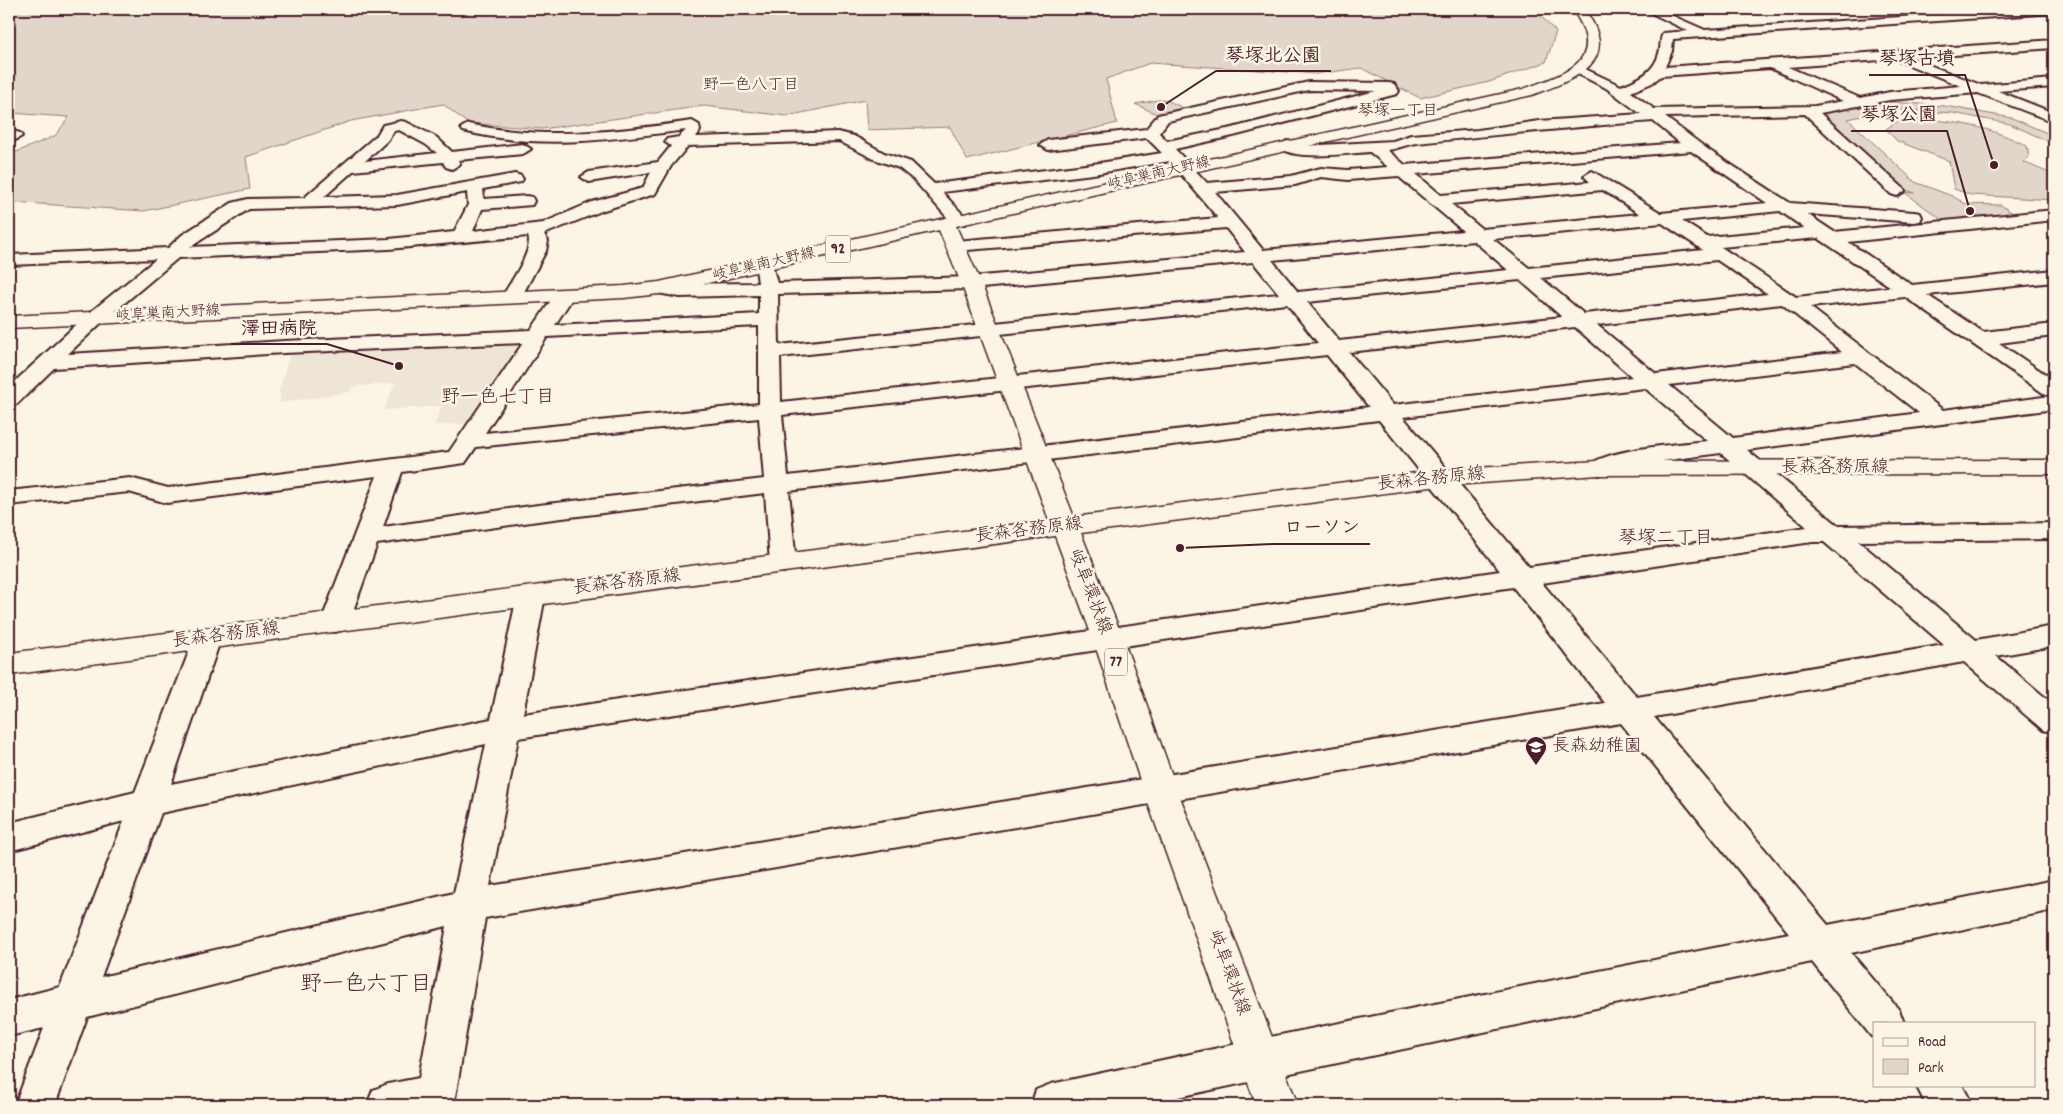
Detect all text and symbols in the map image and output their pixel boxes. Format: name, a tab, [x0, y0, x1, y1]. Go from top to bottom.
callout: 琴塚北公園	[1216, 37, 1331, 71]
callout: 琴塚古墳	[1869, 41, 1965, 75]
text: 琴塚北公園	[1225, 44, 1321, 71]
text: 琴塚古墳	[1879, 47, 1955, 74]
district label: 野一色八丁目	[703, 74, 799, 97]
callout: 琴塚公園	[1851, 97, 1947, 131]
district label: 琴塚一丁目	[1358, 100, 1438, 123]
text: 琴塚公園	[1861, 103, 1937, 130]
street label: 岐阜巣南大野線	[1105, 151, 1213, 197]
road number: 92	[826, 235, 850, 262]
street label: 岐阜巣南大野線	[710, 242, 818, 288]
street label: 岐阜巣南大野線	[115, 300, 221, 328]
callout: 澤田病院	[231, 310, 327, 344]
text: 澤田病院	[241, 317, 317, 344]
district label: 野一色七丁目	[441, 385, 555, 412]
street label: 長森各務原線	[1781, 456, 1889, 481]
street label: 長森各務原線	[1376, 462, 1486, 498]
callout: ローソン	[1274, 510, 1370, 544]
street label: 長森各務原線	[974, 512, 1084, 550]
text: ローソン	[1284, 516, 1360, 543]
district label: 琴塚二丁目	[1618, 526, 1714, 553]
street label: 岐阜環状線	[1061, 546, 1117, 638]
street label: 長森各務原線	[572, 564, 682, 602]
street label: 長森各務原線	[171, 617, 281, 655]
road number: 77	[1105, 649, 1127, 676]
school or university icon: 長森幼稚園	[1524, 735, 1548, 766]
place label: 長森幼稚園	[1552, 735, 1642, 760]
street label: 岐阜環状線	[1201, 926, 1255, 1020]
district label: 野一色六丁目	[300, 970, 432, 1001]
legend	[1873, 1022, 2036, 1086]
text: Road	[1918, 1032, 1946, 1054]
text: Park	[1918, 1058, 1944, 1080]

